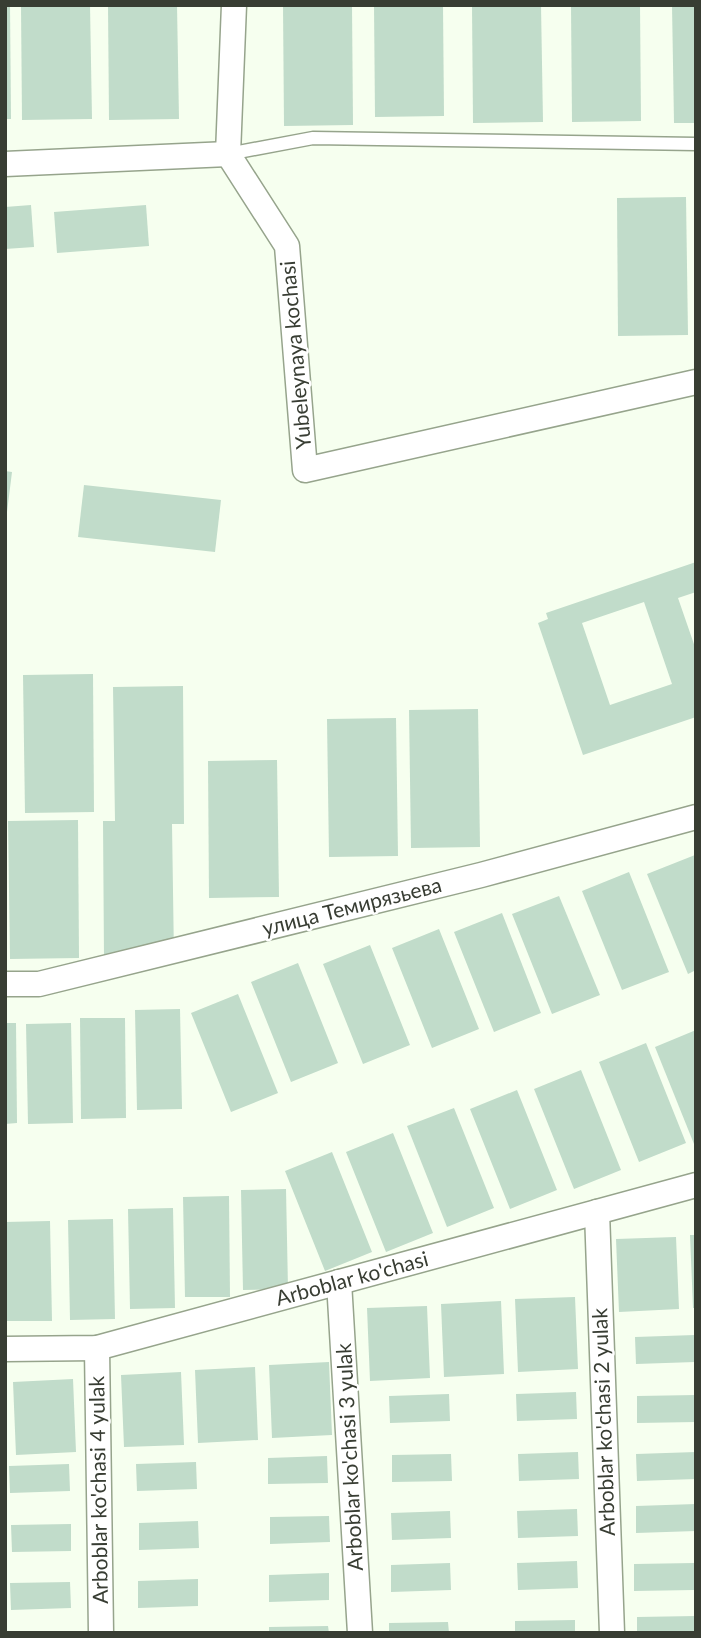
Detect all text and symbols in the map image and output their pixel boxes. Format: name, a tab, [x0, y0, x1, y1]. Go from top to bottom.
street label: Yubeleynaya kochasi	[274, 260, 315, 450]
street label: улица Темирязьева	[259, 871, 444, 940]
street label: Arboblar ko'chasi	[273, 1245, 431, 1310]
street label: Arboblar ko'chasi 2 yulak	[586, 1307, 619, 1536]
street label: Arboblar ko'chasi 3 yulak	[330, 1342, 367, 1572]
street label: Arboblar ko'chasi 4 yulak	[83, 1376, 112, 1604]

